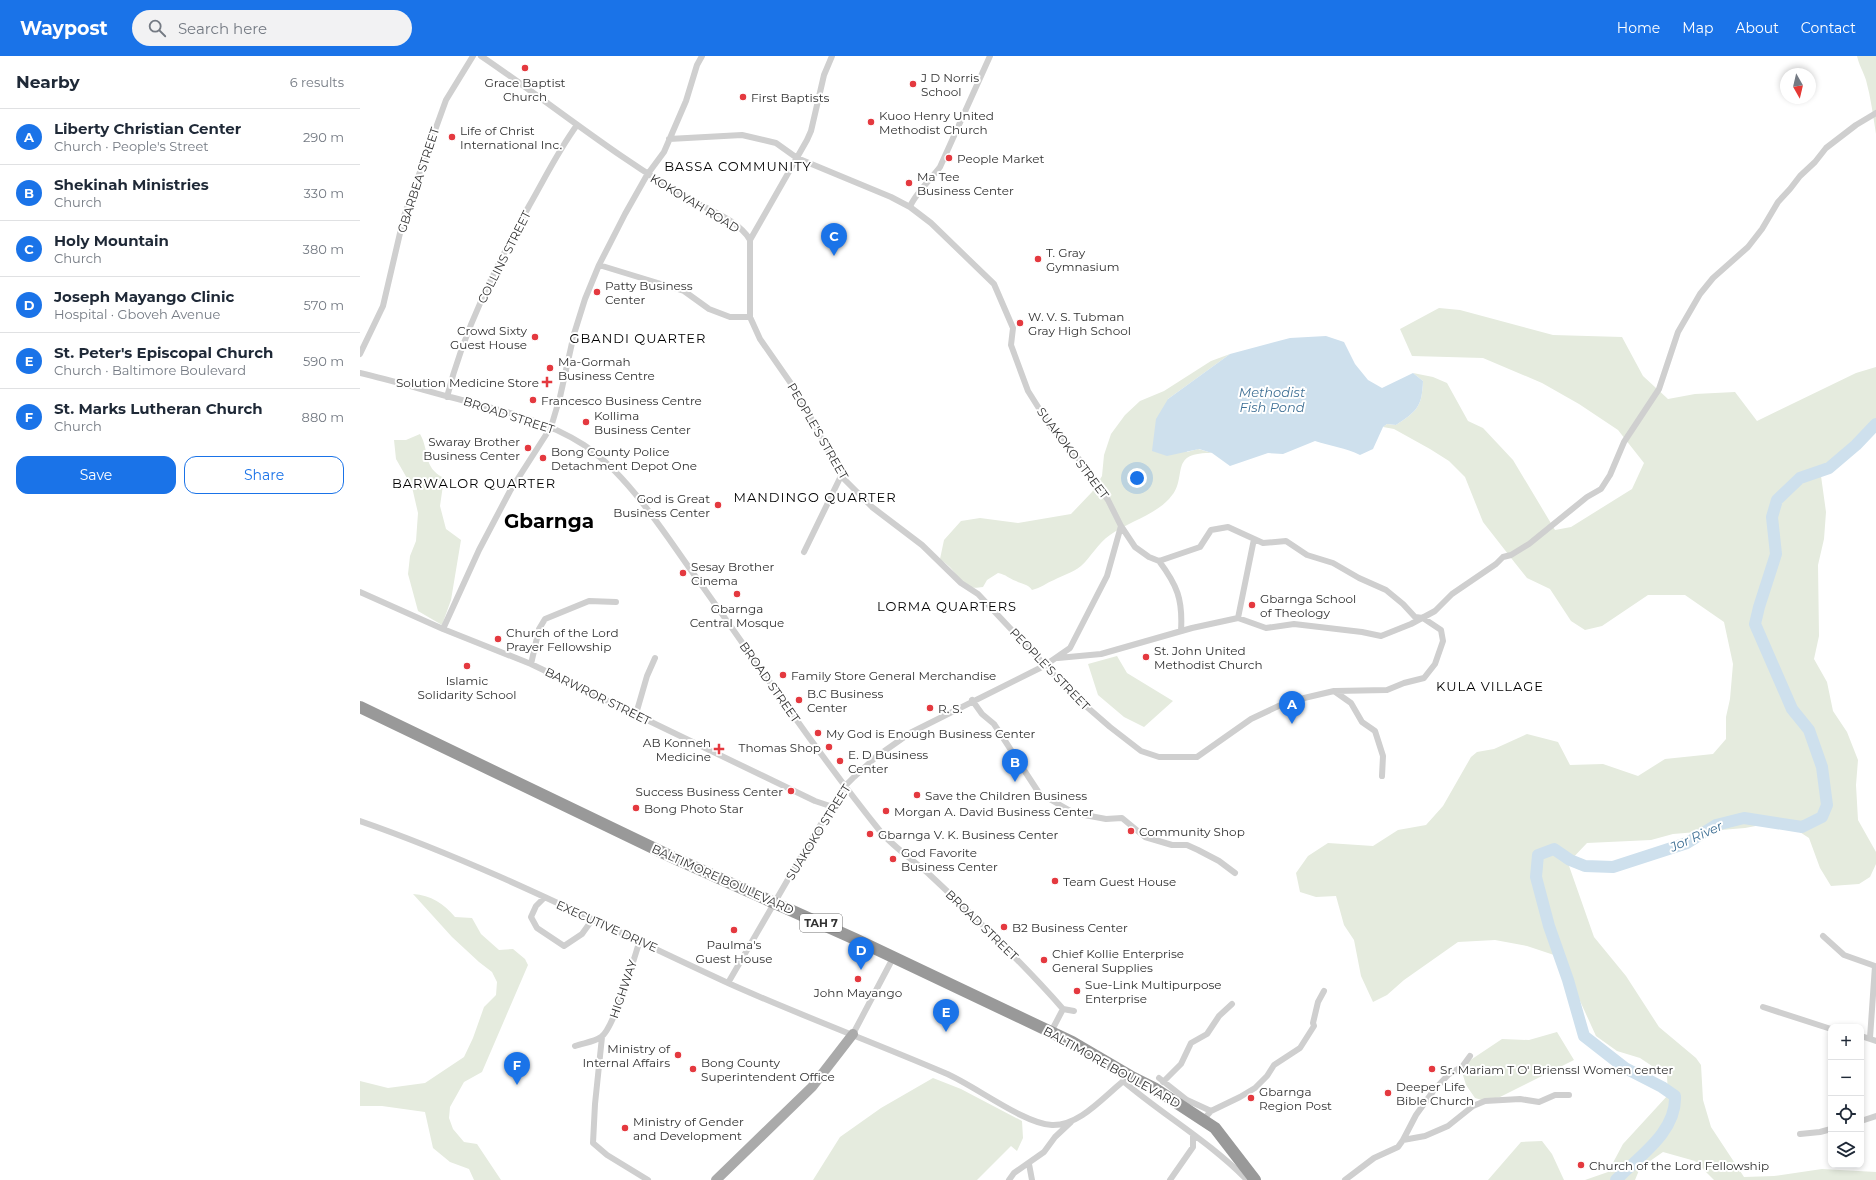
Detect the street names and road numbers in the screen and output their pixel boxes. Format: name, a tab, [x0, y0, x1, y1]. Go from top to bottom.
street label: GBARBEA STREET	[394, 125, 442, 235]
street label: KOKOYAH ROAD	[648, 170, 742, 236]
street label: COLLINS STREET	[474, 208, 534, 306]
street label: PEOPLE'S STREET	[784, 380, 852, 482]
street label: BROAD STREET	[461, 393, 557, 437]
street label: SUAKOKO STREET	[1034, 404, 1112, 502]
street label: PEOPLE'S STREET	[1007, 625, 1093, 713]
street label: BROAD STREET	[737, 639, 803, 725]
street label: BARWROR STREET	[543, 664, 653, 728]
street label: SUAKOKO STREET	[782, 781, 854, 883]
street label: BALTIMORE BOULEVARD	[649, 841, 797, 917]
street label: BROAD STREET	[943, 887, 1021, 964]
street label: EXECUTIVE DRIVE	[554, 897, 660, 955]
road number: TAH 7	[800, 914, 842, 932]
street label: HIGHWAY	[606, 957, 640, 1020]
street label: BALTIMORE BOULEVARD	[1041, 1023, 1183, 1111]

